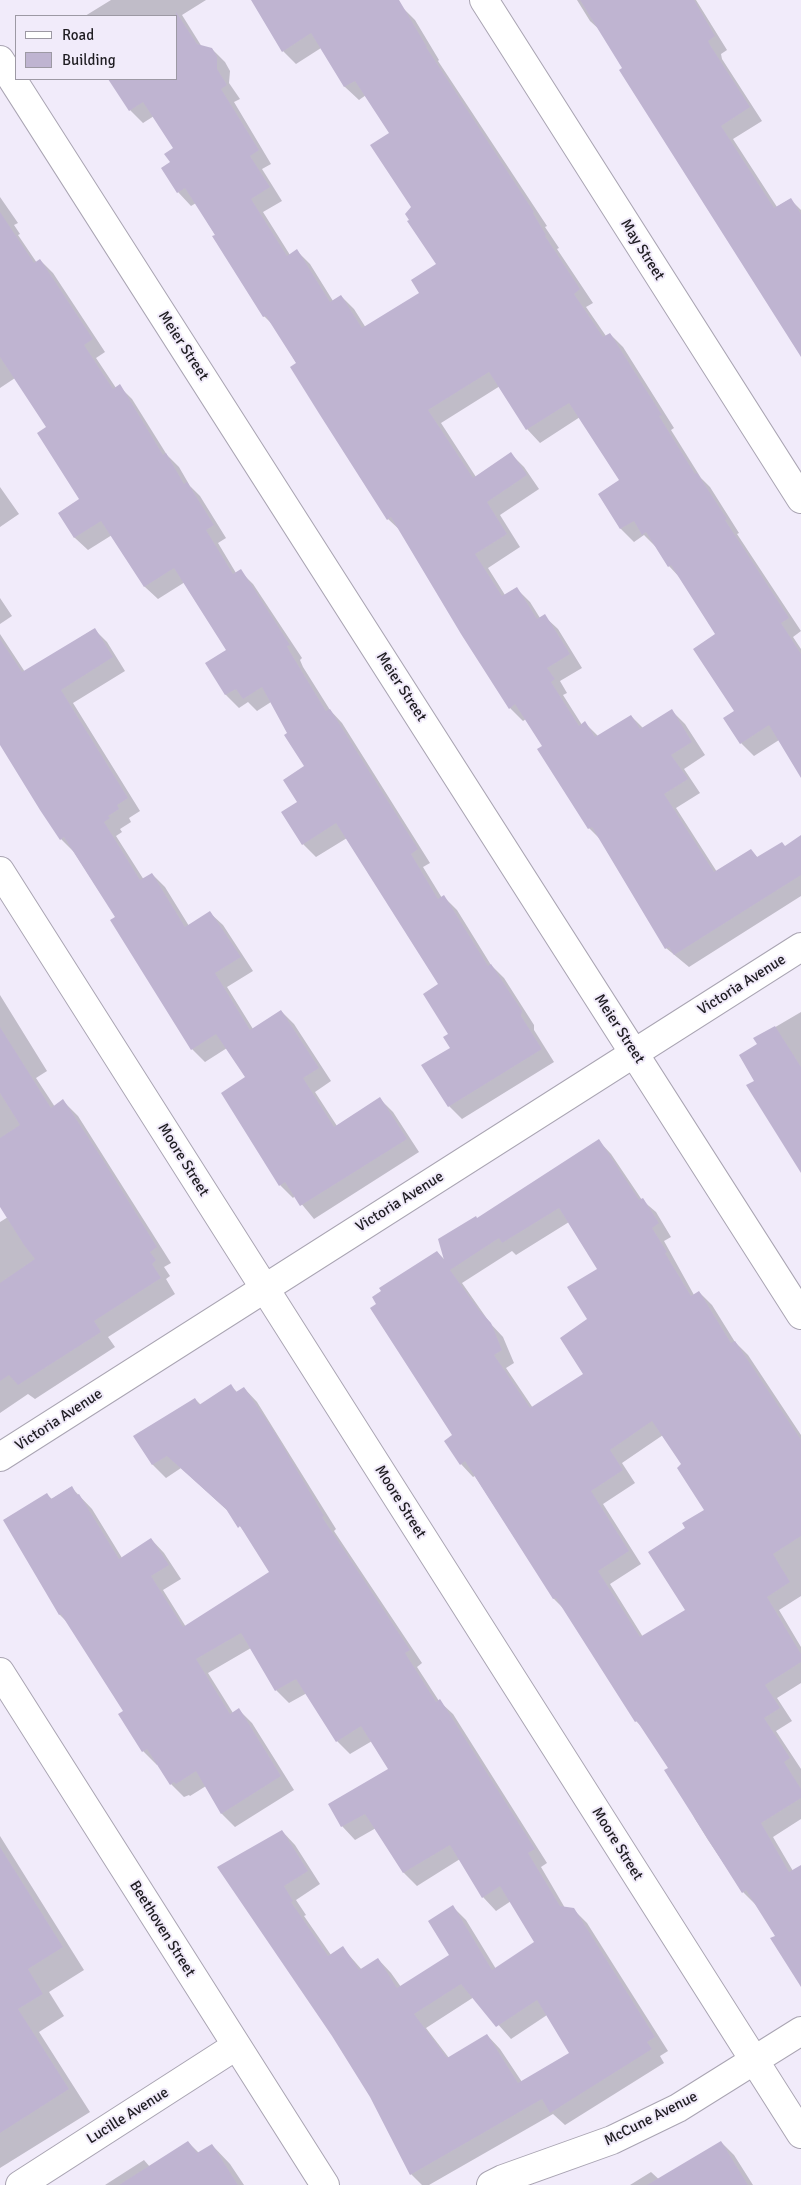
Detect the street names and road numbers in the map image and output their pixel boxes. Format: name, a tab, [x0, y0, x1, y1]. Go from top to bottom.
street label: May Street	[616, 216, 668, 284]
street label: Meier Street	[154, 308, 212, 384]
street label: Meier Street	[372, 649, 430, 725]
street label: Victoria Avenue	[695, 951, 789, 1019]
street label: Meier Street	[590, 991, 648, 1067]
street label: Moore Street	[153, 1120, 213, 1200]
street label: Victoria Avenue	[353, 1168, 447, 1236]
street label: Victoria Avenue	[12, 1385, 106, 1455]
street label: Moore Street	[370, 1462, 430, 1542]
street label: Moore Street	[587, 1804, 647, 1884]
street label: Beethoven Street	[125, 1878, 199, 1980]
street label: Lucille Avenue	[84, 2084, 172, 2148]
street label: McCune Avenue	[601, 2088, 701, 2150]

